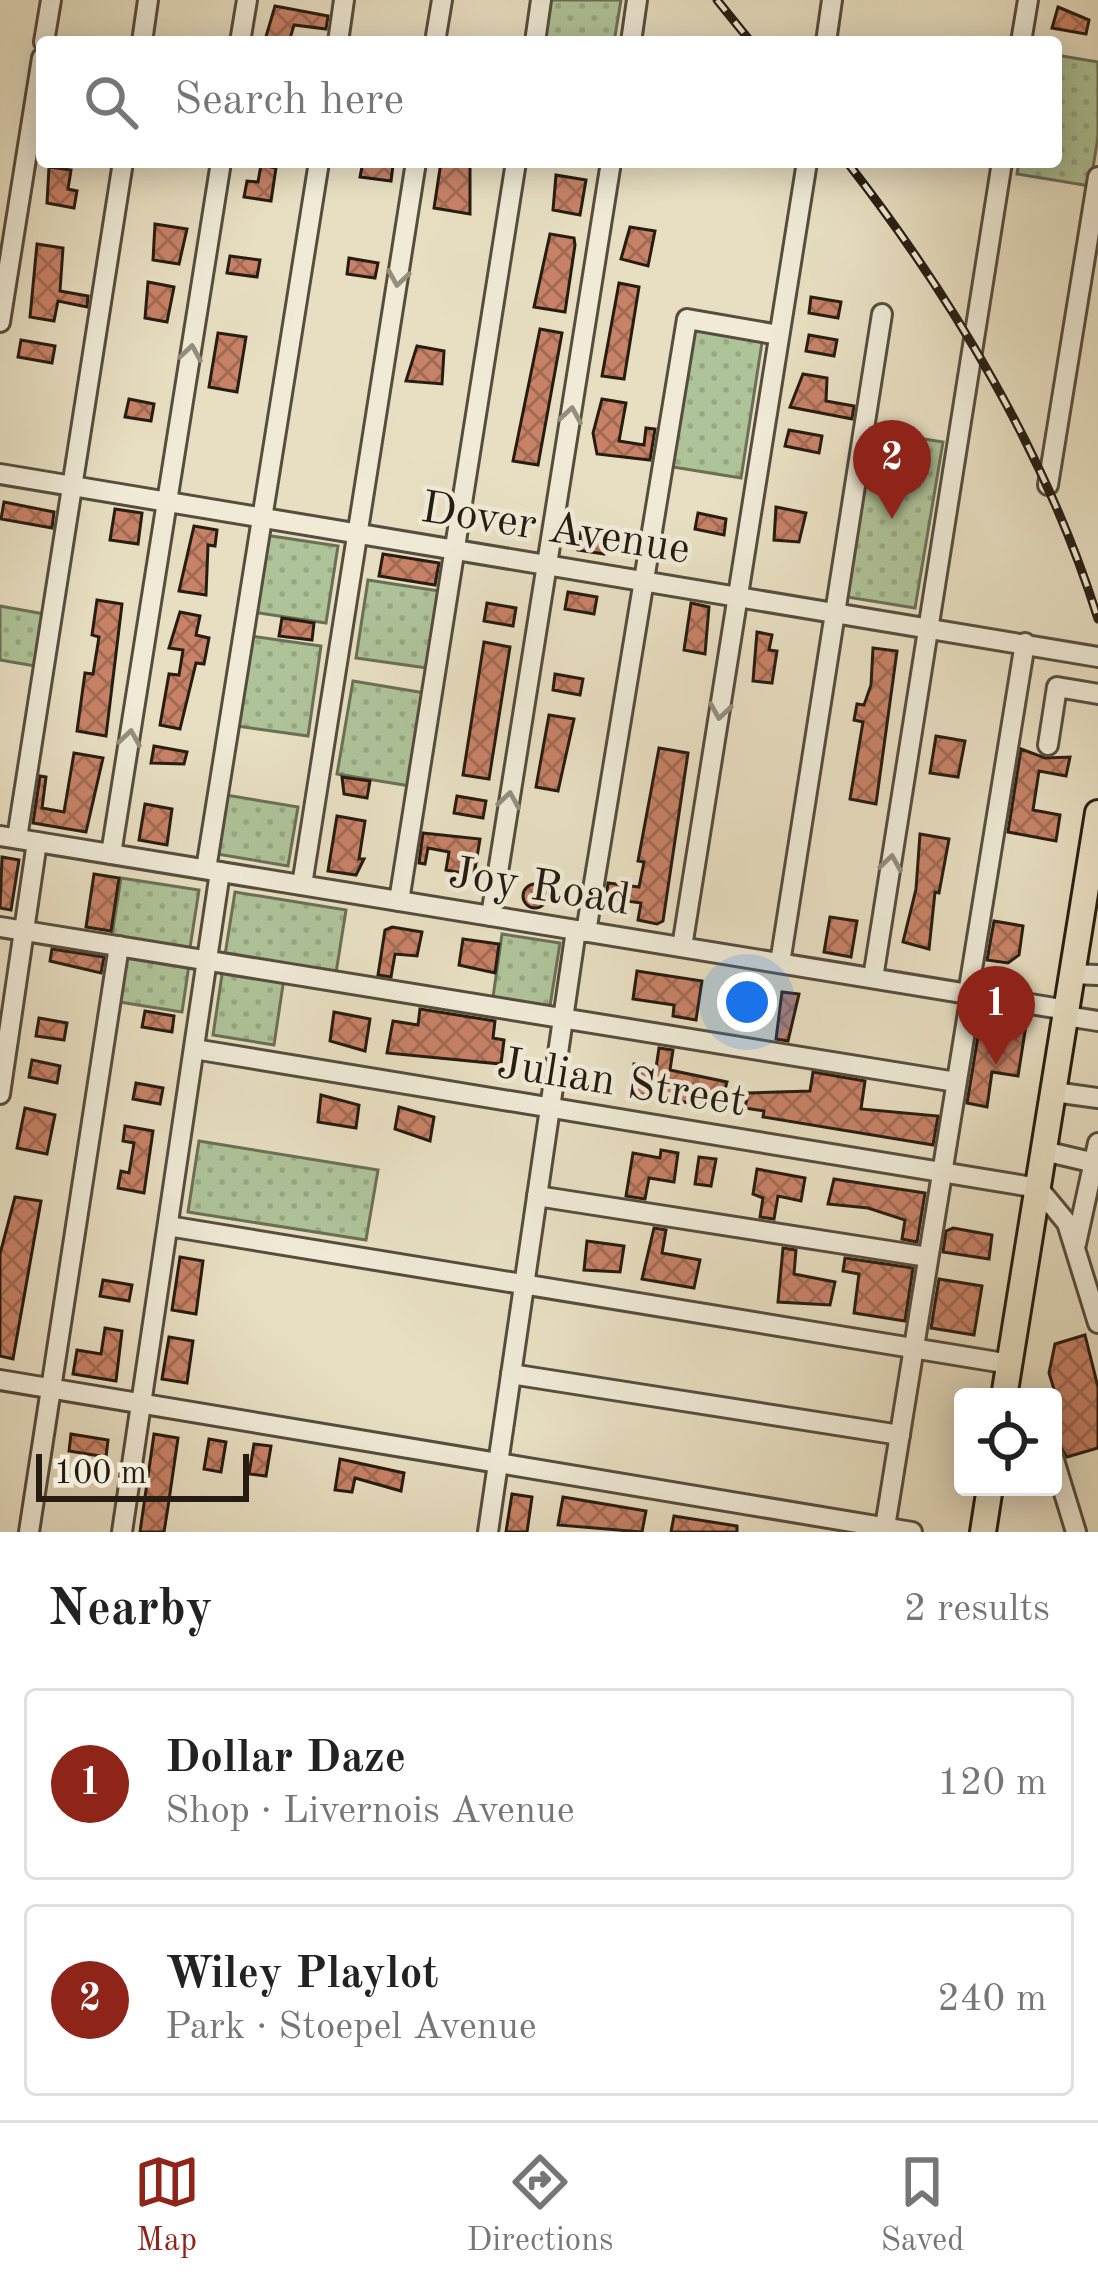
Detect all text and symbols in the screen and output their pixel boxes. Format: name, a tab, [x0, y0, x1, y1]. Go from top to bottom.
search box	[36, 36, 1062, 168]
icon: search	[78, 69, 144, 135]
text: Search here	[174, 79, 404, 124]
one-way arrow	[386, 268, 412, 287]
one-way arrow	[177, 343, 203, 363]
one-way arrow	[558, 406, 583, 426]
pin: 2	[853, 420, 931, 519]
street label: Dover Avenue	[418, 487, 693, 574]
one-way arrow	[708, 701, 733, 721]
one-way arrow	[116, 728, 141, 748]
one-way arrow	[496, 791, 521, 811]
street label: Joy Road	[445, 852, 633, 925]
one-way arrow	[878, 853, 903, 873]
pin: 1	[957, 966, 1035, 1065]
your location	[717, 972, 777, 1032]
street label: Julian Street	[494, 1043, 749, 1126]
map controls	[954, 1388, 1062, 1496]
button: locate	[954, 1388, 1062, 1496]
scale bar	[36, 1448, 249, 1501]
text: 100 m	[54, 1458, 147, 1491]
text: Nearby	[48, 1585, 213, 1636]
text: 2 results	[904, 1590, 1050, 1629]
text: Dollar Daze	[165, 1737, 406, 1782]
text: 1	[79, 1764, 101, 1803]
text: 120 m	[937, 1764, 1047, 1803]
text: Shop · Livernois Avenue	[165, 1792, 575, 1831]
text: Wiley Playlot	[165, 1953, 439, 1998]
text: 2	[79, 1980, 101, 2019]
text: 240 m	[937, 1980, 1047, 2019]
text: Park · Stoepel Avenue	[165, 2008, 537, 2047]
tab: Map	[134, 2149, 200, 2262]
tab: Directions	[467, 2149, 613, 2262]
tab: Saved	[880, 2149, 964, 2262]

